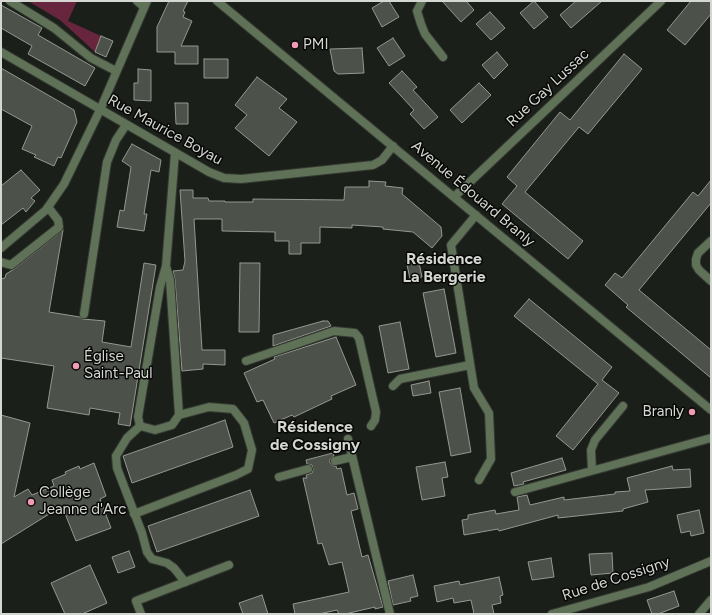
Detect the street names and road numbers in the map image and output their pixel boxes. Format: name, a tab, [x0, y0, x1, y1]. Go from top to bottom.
street label: Rue Gay Lussac	[503, 45, 593, 131]
street label: Rue Maurice Boyau	[105, 91, 225, 169]
street label: Avenue Édouard Branly	[408, 137, 538, 251]
street label: Rue de Cossigny	[560, 553, 672, 605]

